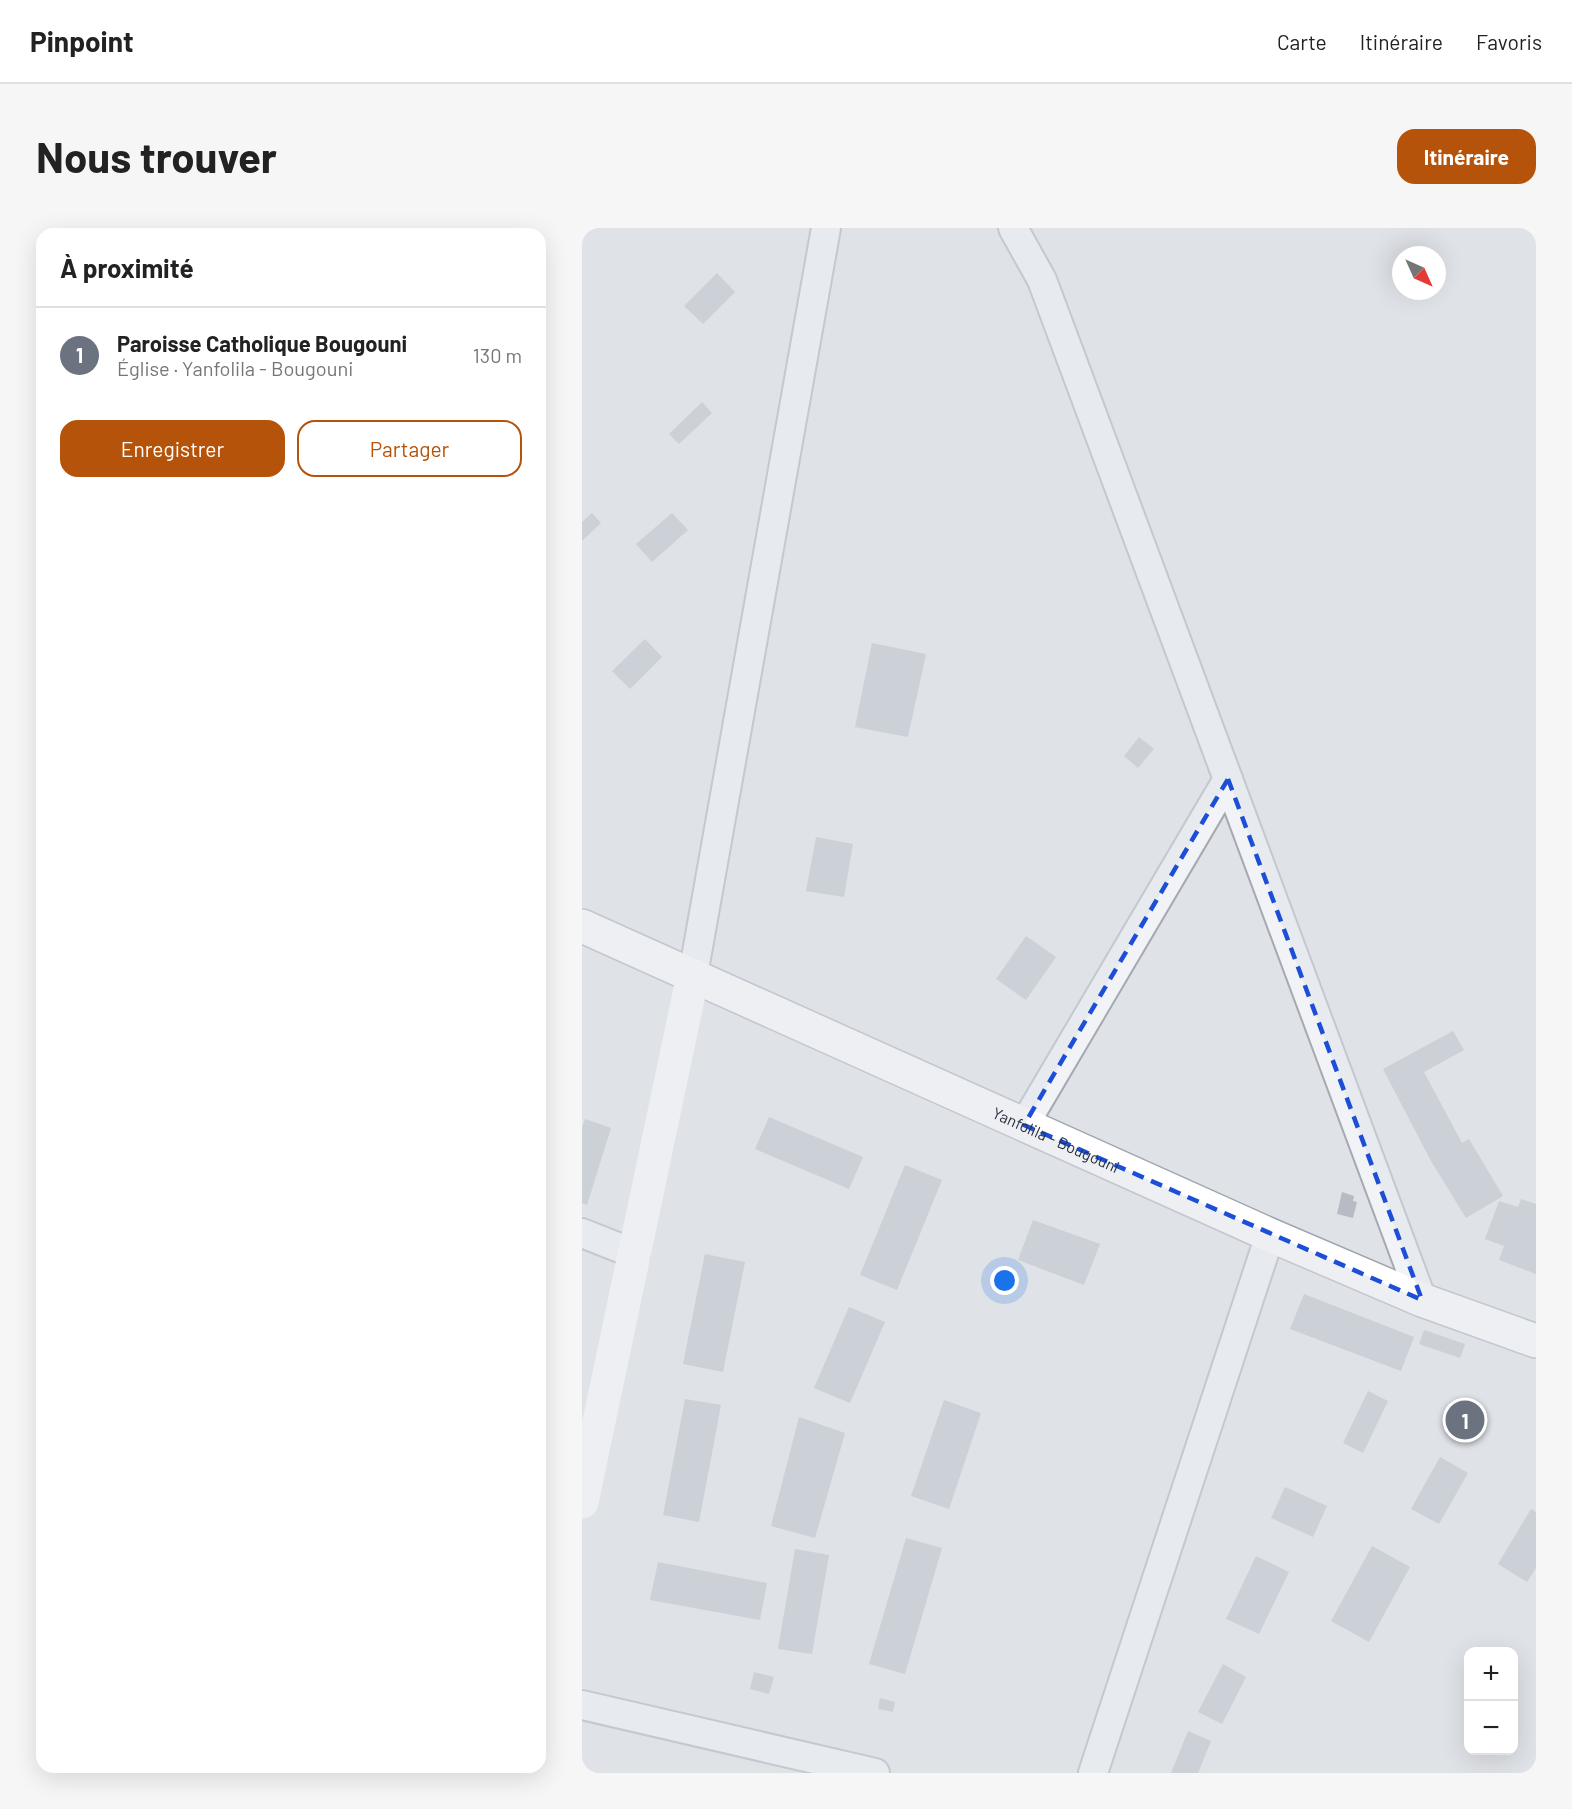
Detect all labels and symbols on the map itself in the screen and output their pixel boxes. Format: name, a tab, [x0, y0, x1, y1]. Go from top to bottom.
north arrow	[1392, 246, 1446, 300]
street label: Yanfolila - Bougouni	[990, 1102, 1123, 1176]
your location	[990, 1266, 1019, 1295]
pin: 1	[1446, 1398, 1484, 1442]

